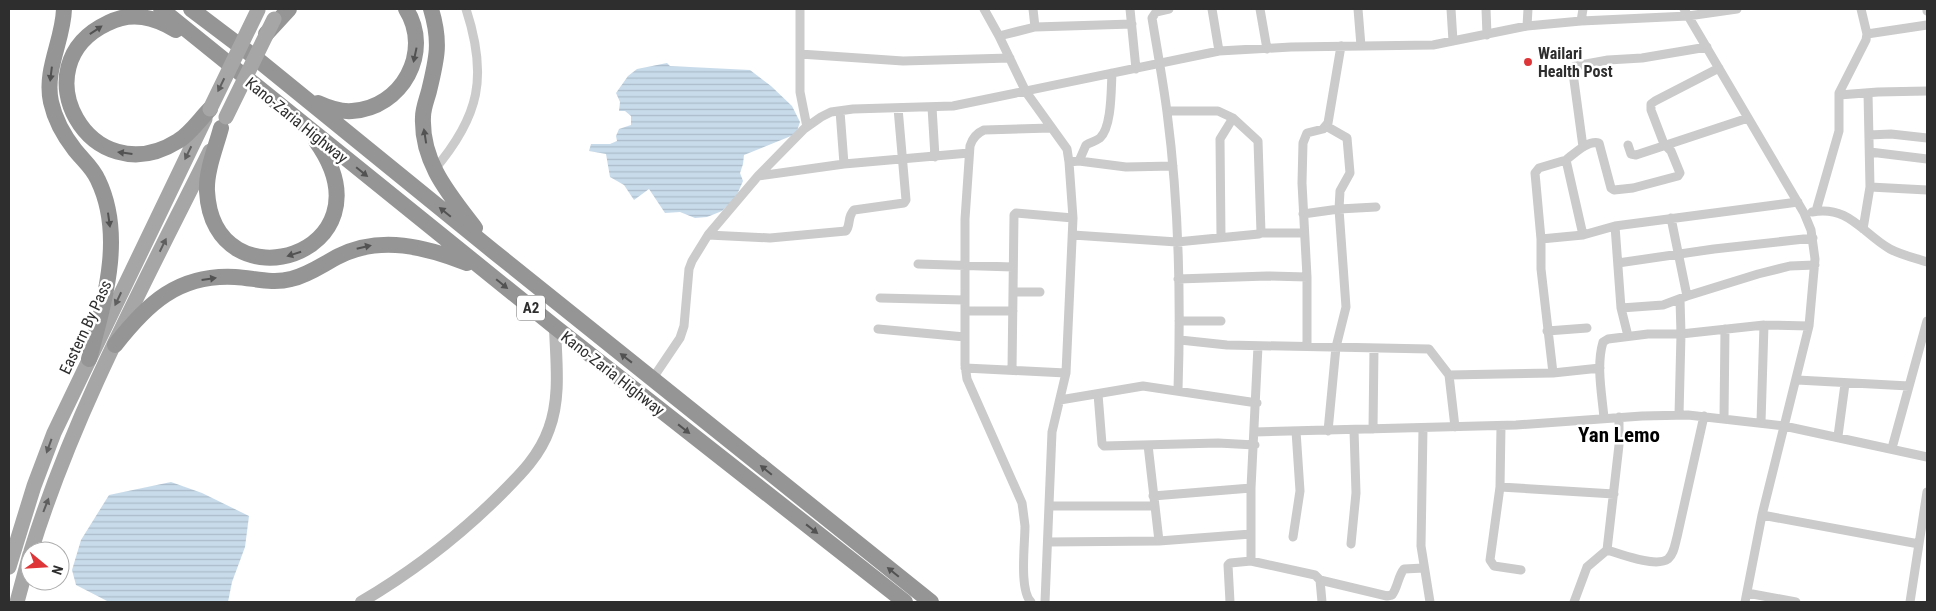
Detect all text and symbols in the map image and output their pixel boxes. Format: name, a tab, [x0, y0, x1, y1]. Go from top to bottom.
one-way arrow	[89, 25, 103, 35]
place label: Wailari Health Post	[1538, 44, 1613, 81]
one-way arrow	[411, 48, 419, 63]
marker: Wailari Health Post	[1522, 56, 1534, 68]
one-way arrow	[47, 66, 55, 82]
street label: Kano-Zaria Highway	[242, 73, 352, 168]
one-way arrow	[217, 78, 225, 92]
one-way arrow	[420, 127, 428, 143]
one-way arrow	[184, 146, 192, 160]
one-way arrow	[116, 149, 132, 157]
one-way arrow	[355, 166, 368, 177]
one-way arrow	[438, 206, 451, 217]
one-way arrow	[105, 213, 113, 229]
one-way arrow	[160, 238, 168, 252]
one-way arrow	[356, 243, 371, 251]
one-way arrow	[286, 250, 301, 258]
one-way arrow	[202, 275, 218, 283]
street label: Eastern By Pass	[55, 277, 116, 377]
one-way arrow	[495, 279, 508, 290]
one-way arrow	[113, 292, 121, 306]
road number: A2	[517, 296, 545, 320]
street label: Kano-Zaria Highway	[557, 327, 668, 420]
one-way arrow	[620, 352, 633, 363]
one-way arrow	[678, 423, 691, 434]
district label: Yan Lemo	[1578, 423, 1660, 447]
one-way arrow	[45, 439, 52, 454]
one-way arrow	[760, 464, 773, 475]
one-way arrow	[43, 498, 51, 512]
one-way arrow	[805, 524, 818, 535]
north arrow	[20, 541, 70, 591]
text: N	[48, 563, 66, 577]
one-way arrow	[887, 566, 900, 577]

